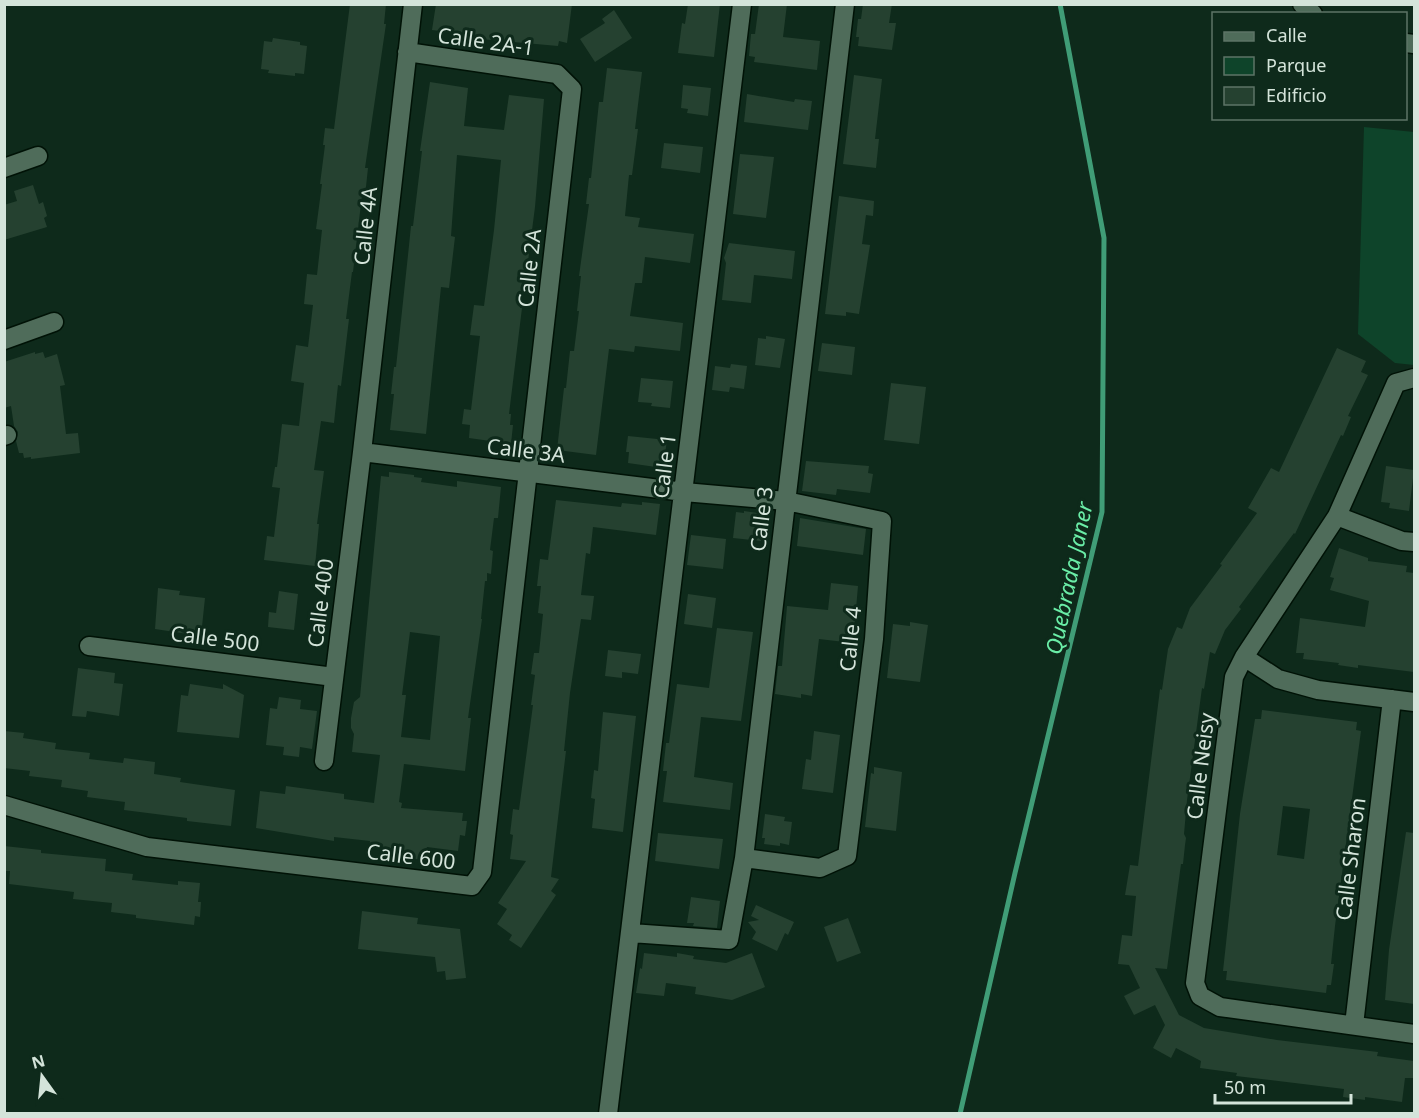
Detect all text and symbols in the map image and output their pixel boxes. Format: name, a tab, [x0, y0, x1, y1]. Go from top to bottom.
legend	[1212, 12, 1407, 120]
street label: Calle 2A-1	[436, 20, 536, 62]
text: Calle	[1266, 23, 1307, 47]
text: Parque	[1266, 53, 1326, 77]
text: Edificio	[1266, 83, 1327, 107]
street label: Calle 4A	[347, 185, 383, 267]
street label: Calle 2A	[511, 227, 547, 309]
street label: Calle 3A	[485, 431, 567, 469]
street label: Calle 1	[646, 432, 682, 500]
street label: Calle 3	[743, 485, 779, 553]
water label: Quebrada Janer	[1037, 498, 1099, 657]
street label: Calle 400	[301, 557, 339, 649]
street label: Calle 4	[833, 605, 867, 673]
street label: Calle 500	[169, 619, 261, 657]
street label: Calle Neisy	[1180, 711, 1220, 821]
street label: Calle Sharon	[1329, 796, 1371, 922]
street label: Calle 600	[365, 837, 457, 875]
north arrow	[12, 1046, 72, 1106]
text: N	[29, 1049, 47, 1074]
scale bar	[1215, 1067, 1352, 1105]
text: 50 m	[1224, 1075, 1266, 1099]

